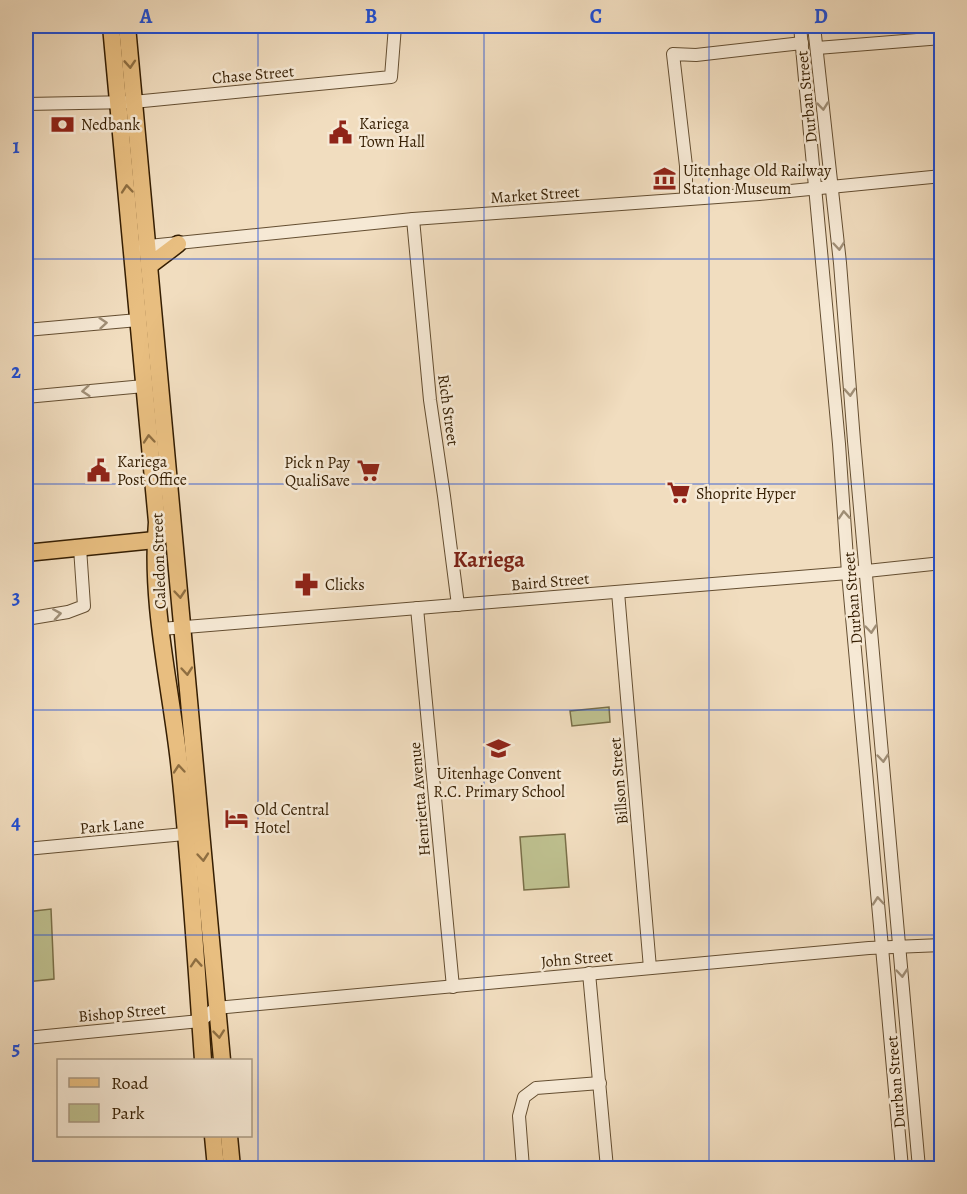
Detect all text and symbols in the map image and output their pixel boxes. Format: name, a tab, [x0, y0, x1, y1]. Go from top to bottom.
text: A	[139, 3, 153, 30]
text: B	[365, 3, 377, 30]
text: C	[590, 3, 602, 30]
text: D	[814, 3, 828, 30]
street label: Durban Street	[791, 50, 823, 144]
one-way arrow	[123, 59, 136, 68]
street label: Chase Street	[211, 60, 295, 90]
one-way arrow	[816, 101, 829, 110]
bank icon: Nedbank	[50, 111, 76, 137]
place label: Kariega Town Hall	[359, 113, 425, 153]
place label: Nedbank	[81, 114, 140, 136]
public building icon: Kariega Town Hall	[328, 119, 354, 145]
text: 1	[12, 133, 20, 160]
place label: Uitenhage Old Railway Station Museum	[683, 160, 832, 200]
museum icon: Uitenhage Old Railway Station Museum	[652, 166, 678, 192]
street label: Market Street	[490, 181, 581, 209]
one-way arrow	[121, 184, 134, 193]
one-way arrow	[832, 242, 845, 251]
one-way arrow	[98, 317, 107, 330]
text: 2	[11, 358, 21, 385]
street label: Rich Street	[432, 373, 464, 447]
one-way arrow	[81, 384, 90, 397]
one-way arrow	[843, 388, 856, 397]
one-way arrow	[143, 435, 156, 444]
place label: Kariega Post Office	[117, 451, 187, 491]
place label: Pick n Pay QualiSave	[284, 452, 351, 492]
public building icon: Kariega Post Office	[86, 457, 112, 483]
supermarket icon: Pick n Pay QualiSave	[355, 458, 381, 484]
supermarket icon: Shoprite Hyper	[665, 480, 691, 506]
place label: Shoprite Hyper	[696, 483, 796, 505]
one-way arrow	[838, 510, 851, 519]
street label: Caledon Street	[146, 512, 172, 610]
district label: Kariega	[453, 545, 525, 575]
street label: Durban Street	[838, 551, 868, 645]
street label: Baird Street	[510, 568, 590, 596]
pharmacy icon: Clicks	[294, 571, 320, 597]
place label: Clicks	[325, 574, 365, 596]
text: 3	[12, 584, 20, 611]
one-way arrow	[173, 590, 186, 599]
one-way arrow	[53, 608, 62, 620]
one-way arrow	[864, 625, 877, 634]
one-way arrow	[180, 666, 193, 675]
school or university icon: Uitenhage Convent R.C. Primary School	[486, 735, 512, 761]
street label: Billson Street	[604, 736, 634, 825]
street label: Henrietta Avenue	[404, 741, 436, 857]
one-way arrow	[876, 753, 889, 762]
place label: Uitenhage Convent R.C. Primary School	[433, 763, 565, 803]
one-way arrow	[173, 764, 186, 773]
place label: Old Central Hotel	[254, 799, 329, 839]
hotel icon: Old Central Hotel	[223, 805, 249, 831]
text: 4	[11, 809, 21, 836]
street label: Park Lane	[79, 812, 145, 840]
one-way arrow	[196, 852, 209, 861]
one-way arrow	[872, 897, 885, 906]
street label: John Street	[540, 945, 614, 973]
one-way arrow	[190, 959, 203, 968]
one-way arrow	[895, 968, 908, 977]
street label: Bishop Street	[77, 998, 167, 1028]
one-way arrow	[213, 1030, 225, 1039]
text: 5	[12, 1035, 20, 1062]
street label: Durban Street	[881, 1035, 911, 1129]
legend	[57, 1059, 252, 1137]
text: Road	[111, 1071, 149, 1095]
text: Park	[111, 1101, 145, 1125]

